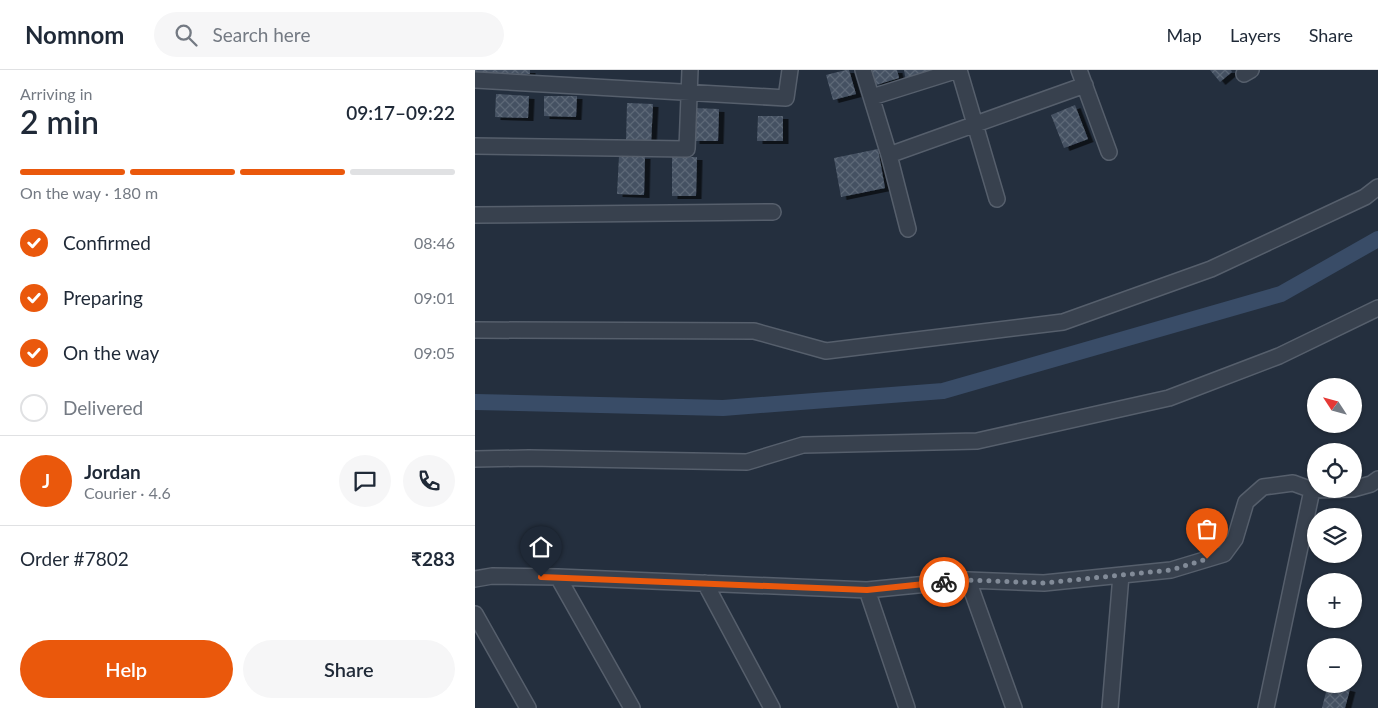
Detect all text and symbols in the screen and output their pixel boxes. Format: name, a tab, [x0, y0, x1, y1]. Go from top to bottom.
search box	[154, 12, 504, 57]
text: Nomnom	[25, 20, 124, 49]
icon: search	[172, 21, 200, 49]
text: Search here	[212, 23, 310, 46]
text: Map	[1166, 24, 1202, 46]
text: Layers	[1230, 24, 1281, 46]
text: Share	[1309, 24, 1353, 46]
text: Arriving in	[20, 84, 93, 103]
text: 09:17–09:22	[346, 101, 455, 124]
text: 2 min	[20, 102, 99, 141]
text: On the way · 180 m	[20, 183, 158, 202]
icon: check	[20, 229, 48, 257]
text: Confirmed	[63, 231, 151, 254]
text: 08:46	[414, 233, 455, 252]
icon: check	[20, 284, 48, 312]
text: Preparing	[63, 286, 143, 309]
text: 09:01	[414, 288, 455, 307]
icon: check	[20, 339, 48, 367]
text: On the way	[63, 341, 159, 364]
text: 09:05	[414, 343, 455, 362]
north arrow	[1307, 378, 1363, 432]
map controls	[1307, 378, 1362, 693]
text: Delivered	[63, 396, 143, 419]
button: locate	[1307, 443, 1362, 498]
button: chat	[339, 455, 391, 507]
button: phone	[403, 455, 455, 507]
text: Jordan	[84, 460, 141, 483]
text: J	[42, 469, 50, 492]
text: Courier · 4.6	[84, 483, 171, 502]
pin	[1186, 508, 1228, 559]
button: layers	[1307, 508, 1362, 563]
icon: bag	[1193, 515, 1221, 543]
pin	[520, 526, 562, 577]
icon: home	[527, 533, 555, 561]
text: Order #7802	[20, 547, 129, 570]
text: ₹283	[411, 547, 455, 570]
courier	[919, 557, 969, 607]
icon: bike	[930, 568, 958, 596]
button: +	[1307, 573, 1362, 628]
button: −	[1307, 638, 1362, 693]
button: Help	[20, 640, 233, 698]
button: Share	[243, 640, 455, 698]

